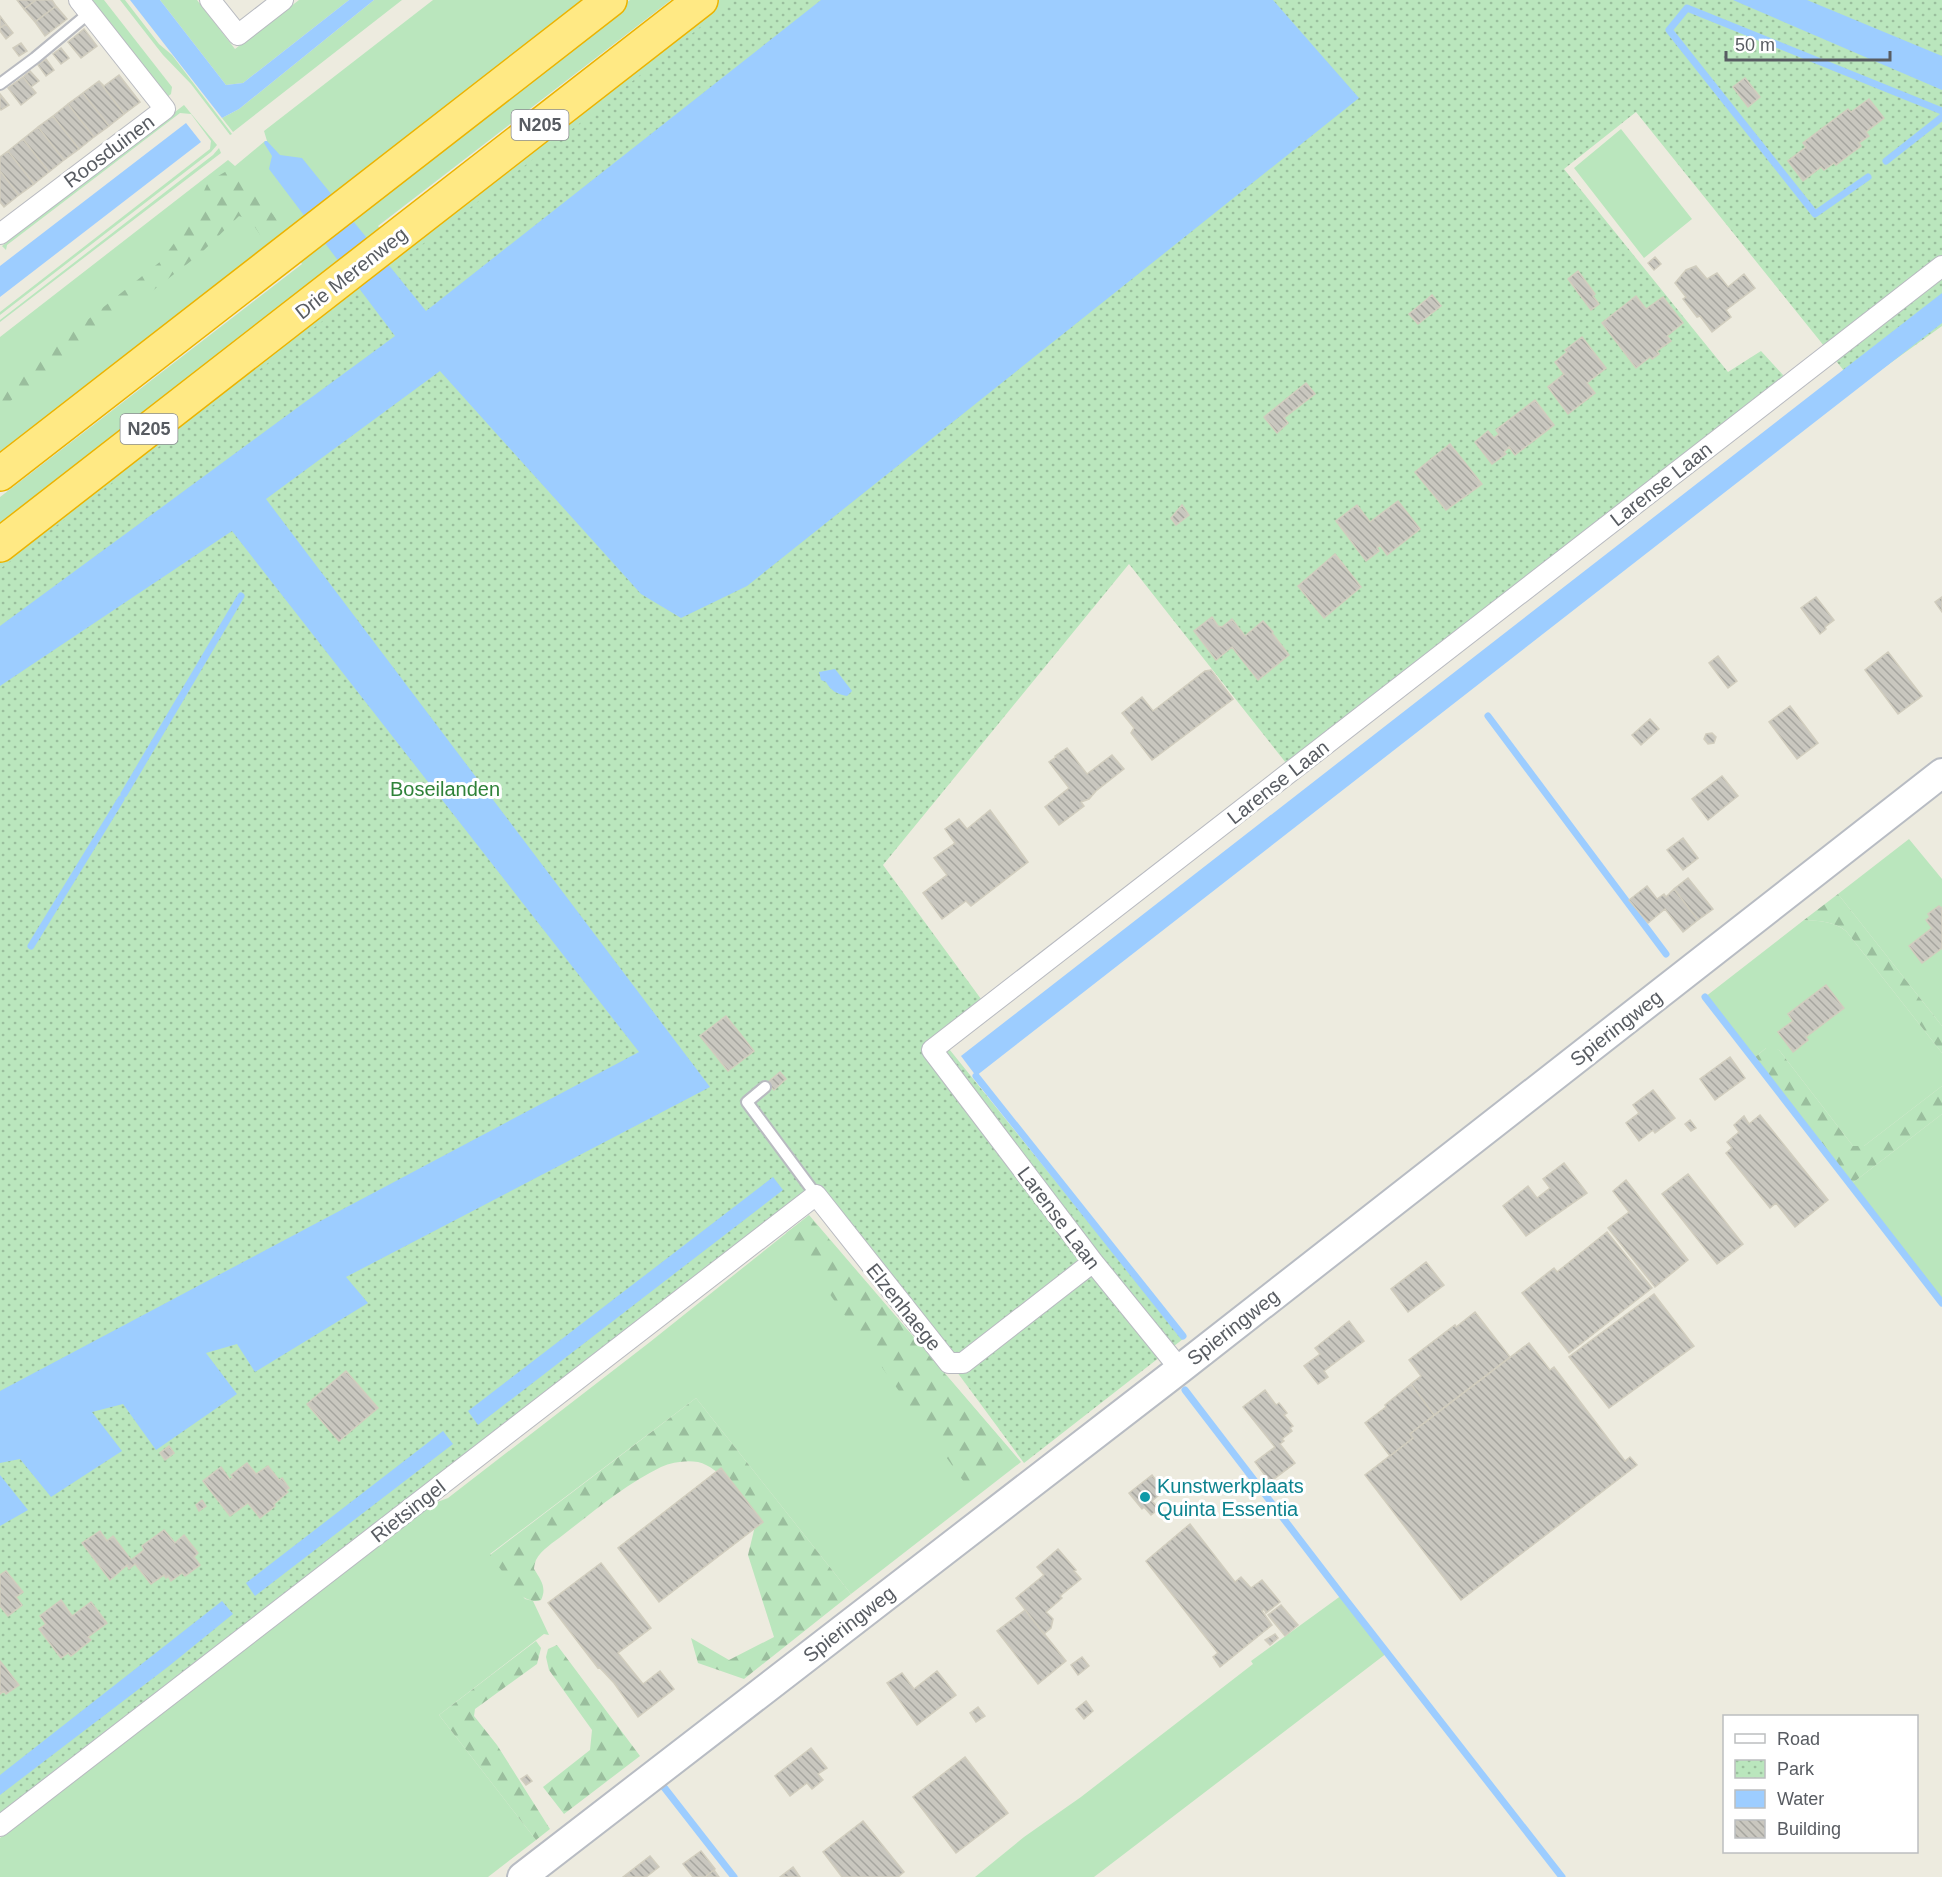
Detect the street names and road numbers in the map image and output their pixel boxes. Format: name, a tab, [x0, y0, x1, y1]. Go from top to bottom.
street label: Roosduinen	[60, 110, 158, 192]
road number: N205	[512, 110, 568, 140]
street label: Drie Merenweg	[291, 223, 411, 323]
road number: N205	[120, 414, 178, 444]
street label: Larense Laan	[1606, 438, 1716, 530]
street label: Larense Laan	[1223, 736, 1333, 828]
street label: Spieringweg	[1566, 985, 1666, 1071]
street label: Larense Laan	[1013, 1163, 1105, 1273]
street label: Elzenhaege	[862, 1259, 946, 1355]
street label: Spieringweg	[1183, 1284, 1283, 1370]
street label: Rietsingel	[367, 1475, 449, 1547]
street label: Spieringweg	[799, 1581, 899, 1667]

